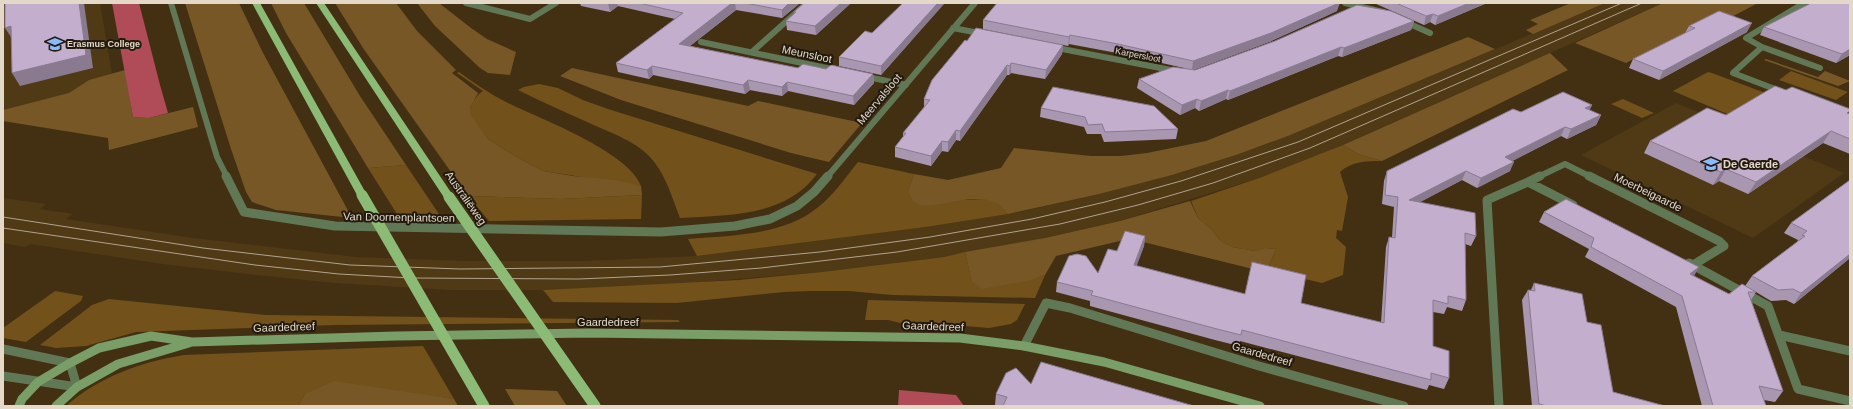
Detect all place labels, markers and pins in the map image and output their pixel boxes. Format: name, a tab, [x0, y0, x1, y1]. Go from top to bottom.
school or university icon: Erasmus College	[46, 35, 64, 53]
place label: Erasmus College	[67, 39, 140, 49]
school or university icon: De Gaerde	[1702, 155, 1720, 173]
place label: De Gaerde	[1723, 158, 1778, 170]

